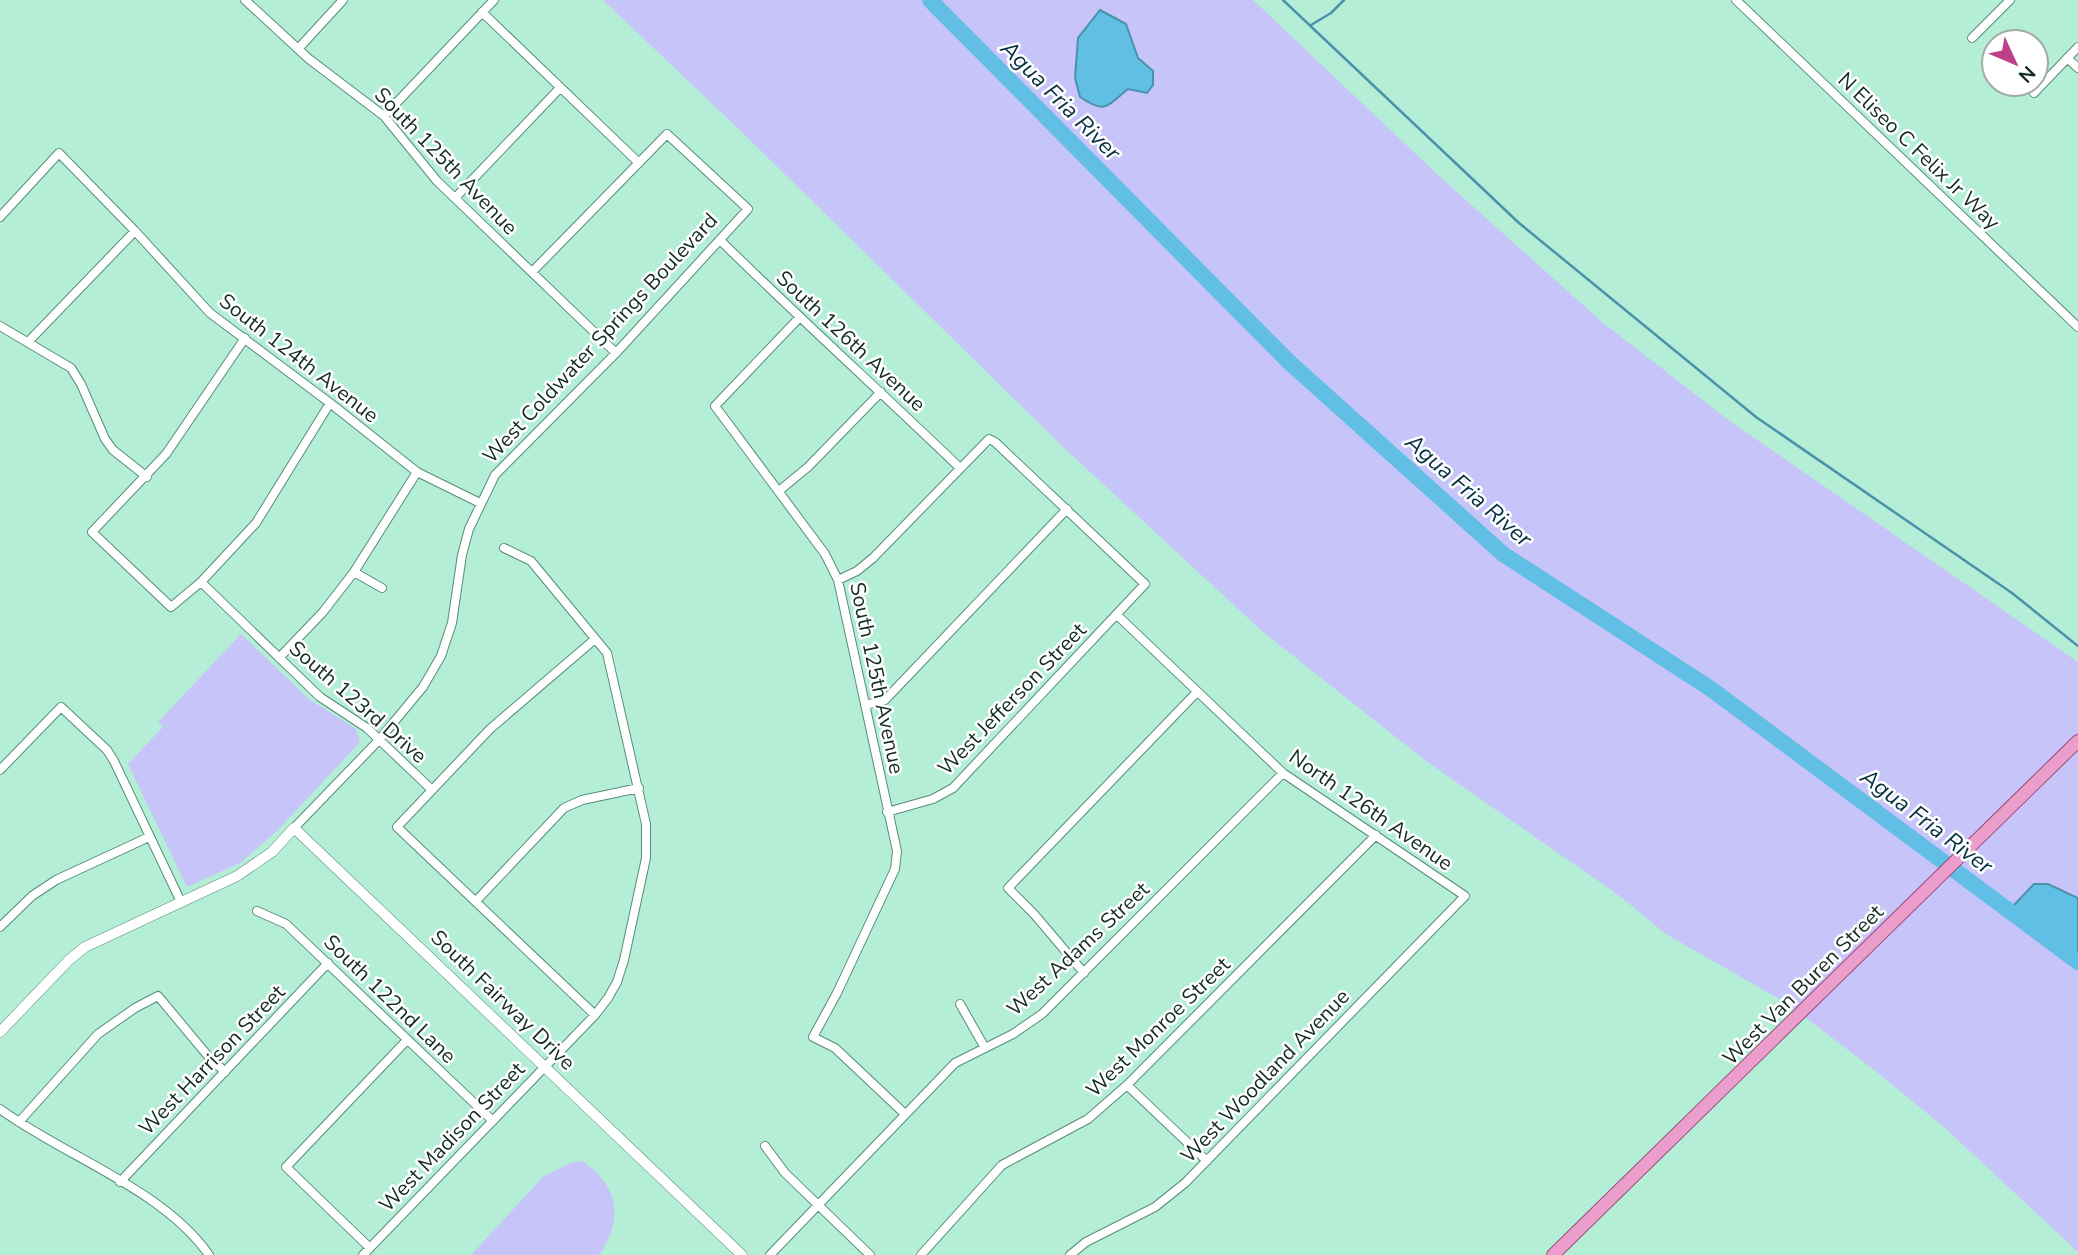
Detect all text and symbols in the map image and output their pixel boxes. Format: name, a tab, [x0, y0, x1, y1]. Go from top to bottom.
north arrow	[1980, 28, 2050, 98]
water label: Agua Fria River	[993, 33, 1128, 168]
text: N	[2012, 60, 2041, 88]
street label: N Eliseo C Felix Jr Way	[1832, 66, 2006, 236]
street label: South 125th Avenue	[368, 81, 524, 241]
street label: West Coldwater Springs Boulevard	[476, 207, 724, 469]
street label: South 126th Avenue	[770, 264, 932, 418]
street label: South 124th Avenue	[214, 287, 384, 429]
water label: Agua Fria River	[1398, 426, 1539, 554]
street label: South 125th Avenue	[843, 580, 911, 776]
street label: West Jefferson Street	[932, 616, 1093, 781]
street label: South 123rd Drive	[283, 634, 433, 770]
street label: North 126th Avenue	[1284, 743, 1458, 877]
water label: Agua Fria River	[1853, 761, 2000, 882]
street label: West Adams Street	[1001, 875, 1156, 1022]
street label: West Van Buren Street	[1716, 898, 1890, 1072]
street label: South Fairway Drive	[425, 924, 581, 1076]
street label: South 122nd Lane	[318, 928, 462, 1070]
street label: West Monroe Street	[1080, 950, 1237, 1103]
street label: West Harrison Street	[133, 978, 292, 1141]
street label: West Woodland Avenue	[1174, 983, 1356, 1169]
street label: West Madison Street	[373, 1055, 531, 1218]

